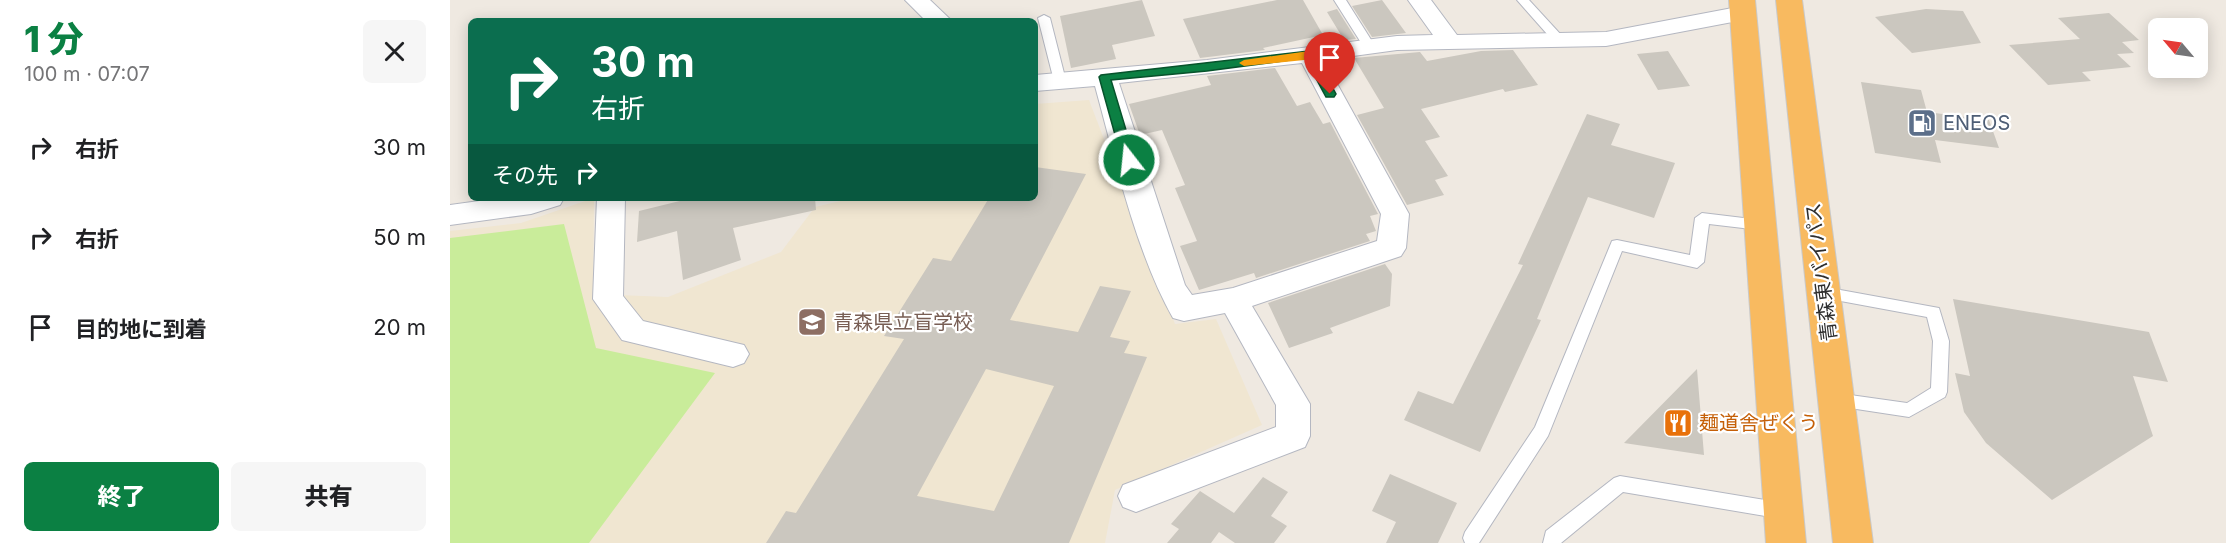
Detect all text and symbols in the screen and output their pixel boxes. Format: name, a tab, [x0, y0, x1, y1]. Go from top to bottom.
text: 1 分	[24, 17, 84, 61]
north arrow	[2148, 18, 2208, 78]
map controls	[2148, 18, 2208, 78]
button: close	[363, 20, 426, 83]
pin	[1304, 32, 1355, 94]
text: 30 m	[591, 36, 695, 87]
icon: arrive	[1313, 41, 1346, 74]
icon: right	[492, 42, 570, 120]
text: 100 m · 07:07	[24, 62, 150, 86]
text: 右折	[591, 92, 645, 125]
fuel station icon: ENEOS	[1906, 107, 1938, 139]
place label: ENEOS	[1943, 111, 2010, 135]
position arrow	[1097, 128, 1161, 192]
icon: right	[24, 131, 57, 164]
text: 30 m	[373, 134, 426, 160]
text: 右折	[75, 136, 119, 162]
icon: right	[570, 156, 603, 189]
text: その先	[492, 162, 558, 188]
street label: 青森東バイパス	[1801, 201, 1841, 343]
icon: right	[24, 221, 57, 254]
text: 50 m	[373, 224, 426, 250]
text: 右折	[75, 226, 119, 252]
school or university icon: 青森県立盲学校	[796, 306, 828, 338]
place label: 青森県立盲学校	[833, 310, 973, 334]
icon: arrive	[24, 311, 57, 344]
text: 20 m	[373, 314, 426, 340]
text: 目的地に到着	[75, 316, 207, 342]
restaurant icon: 麺道舎ぜくう	[1662, 407, 1694, 439]
place label: 麺道舎ぜくう	[1699, 411, 1819, 435]
button: 終了	[24, 462, 219, 531]
button: 共有	[231, 462, 426, 531]

